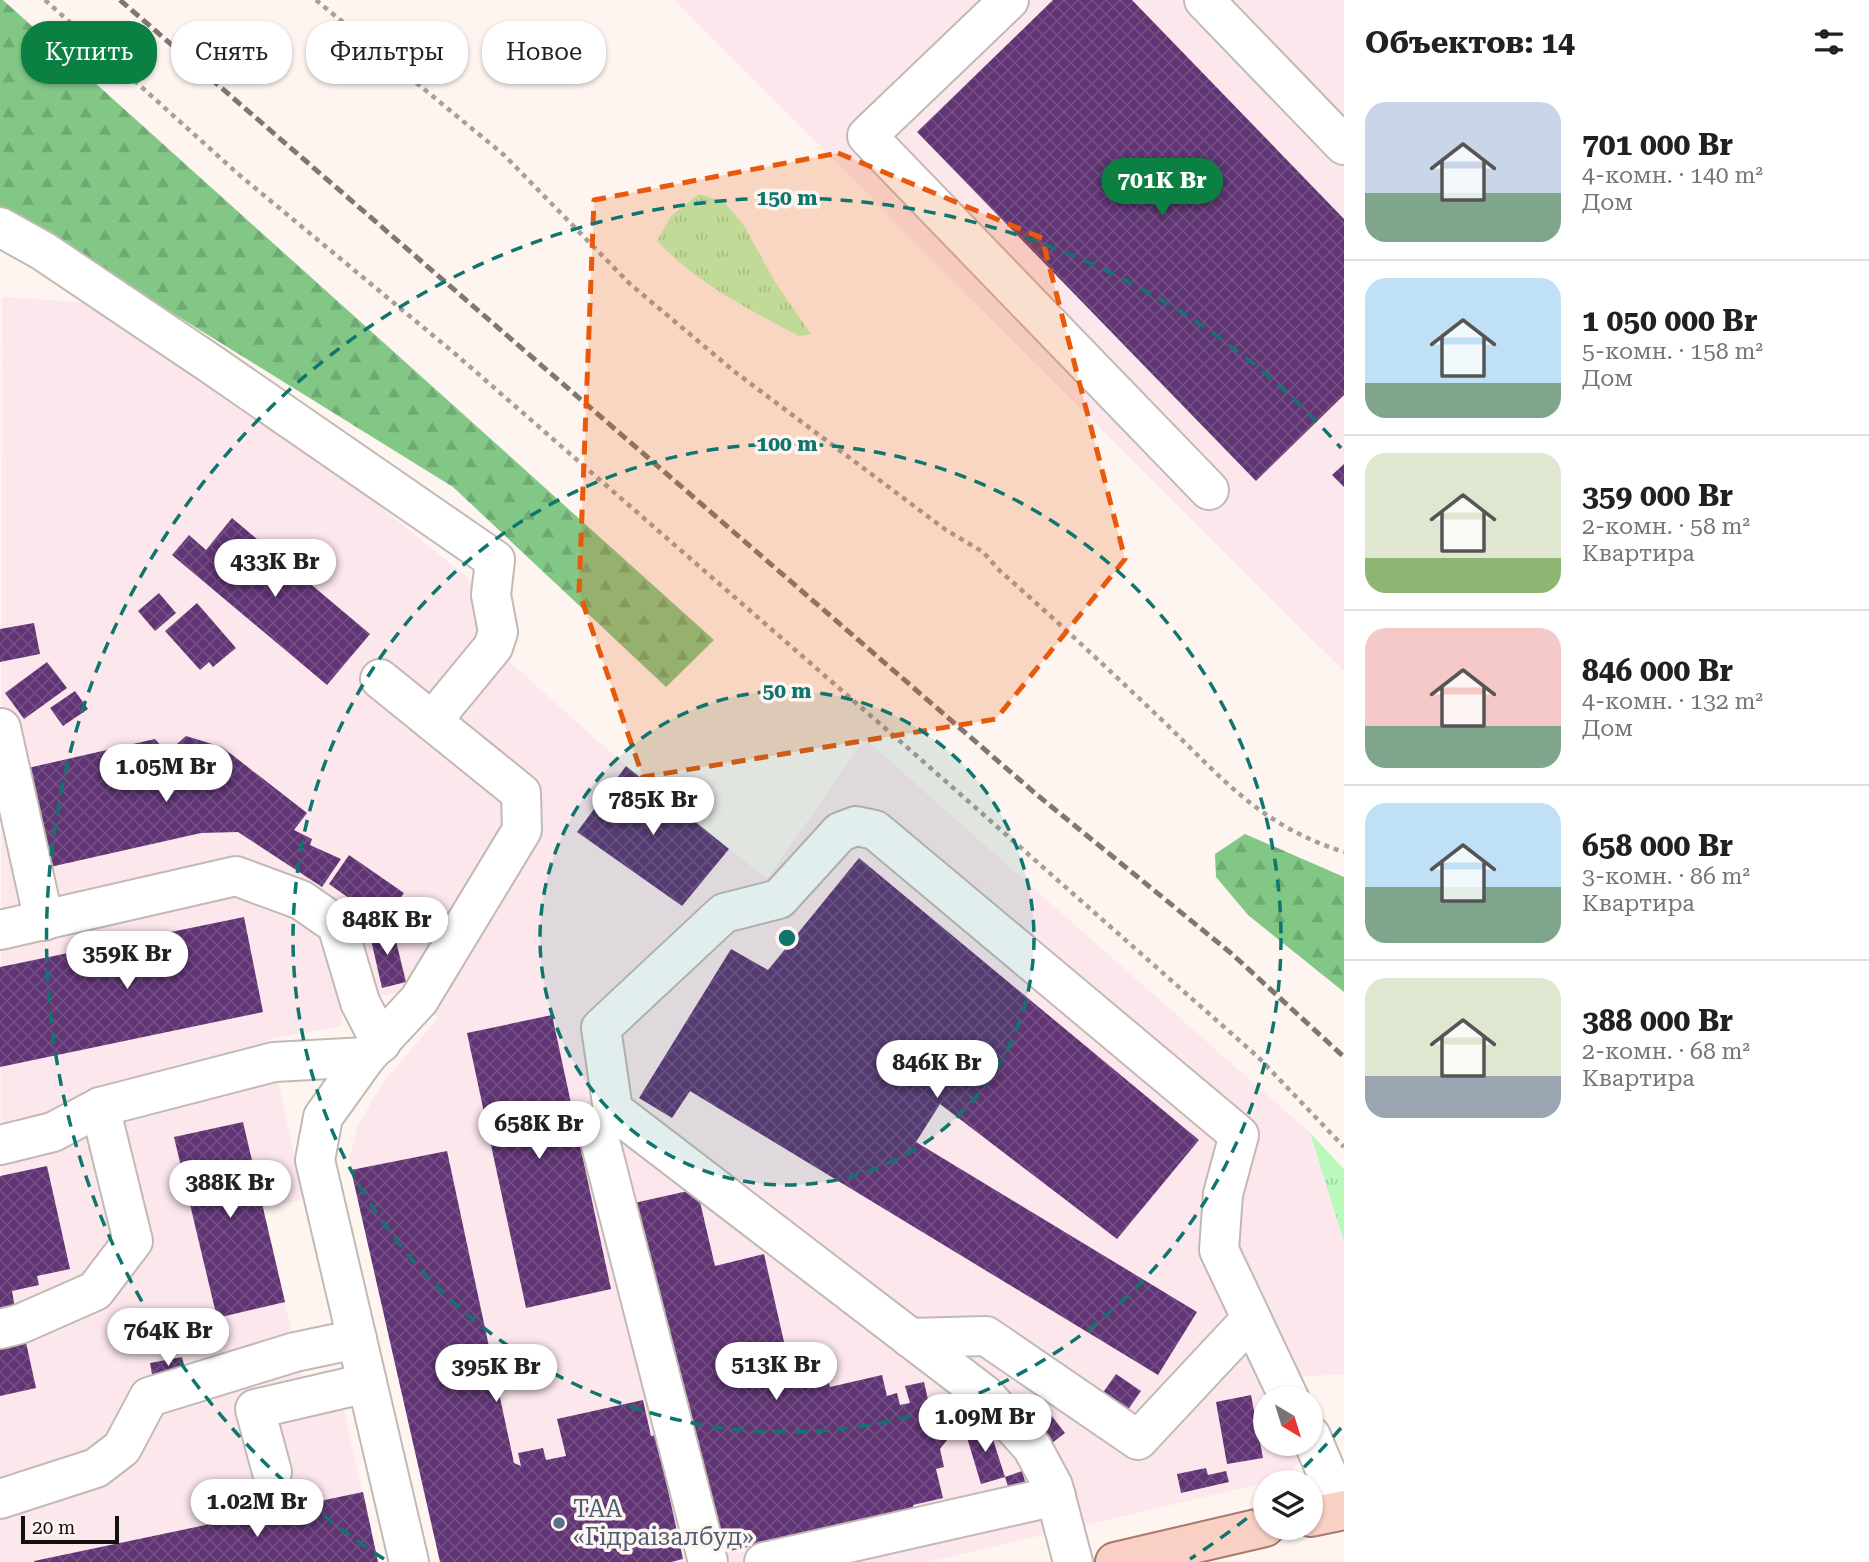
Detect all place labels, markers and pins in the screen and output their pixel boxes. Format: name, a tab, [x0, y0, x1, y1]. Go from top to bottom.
pin: 701K Br	[1097, 158, 1227, 218]
pin: 433K Br	[210, 540, 340, 599]
pin: 1.05M Br	[94, 744, 238, 804]
pin: 785K Br	[588, 778, 718, 837]
pin: 848K Br	[322, 898, 452, 957]
centre of rings	[775, 926, 799, 950]
pin: 359K Br	[62, 932, 192, 991]
pin: 846K Br	[872, 1040, 1002, 1100]
pin: 658K Br	[474, 1102, 604, 1161]
pin: 388K Br	[165, 1160, 295, 1220]
pin: 764K Br	[103, 1308, 233, 1368]
pin: 513K Br	[711, 1342, 841, 1402]
pin: 395K Br	[431, 1344, 561, 1404]
pin: 1.09M Br	[913, 1394, 1057, 1454]
pin: 1.02M Br	[185, 1480, 329, 1539]
place label: ТАА «Гідраізалбуд»	[573, 1495, 754, 1551]
marker: ТАА «Гідраізалбуд»	[551, 1515, 567, 1531]

